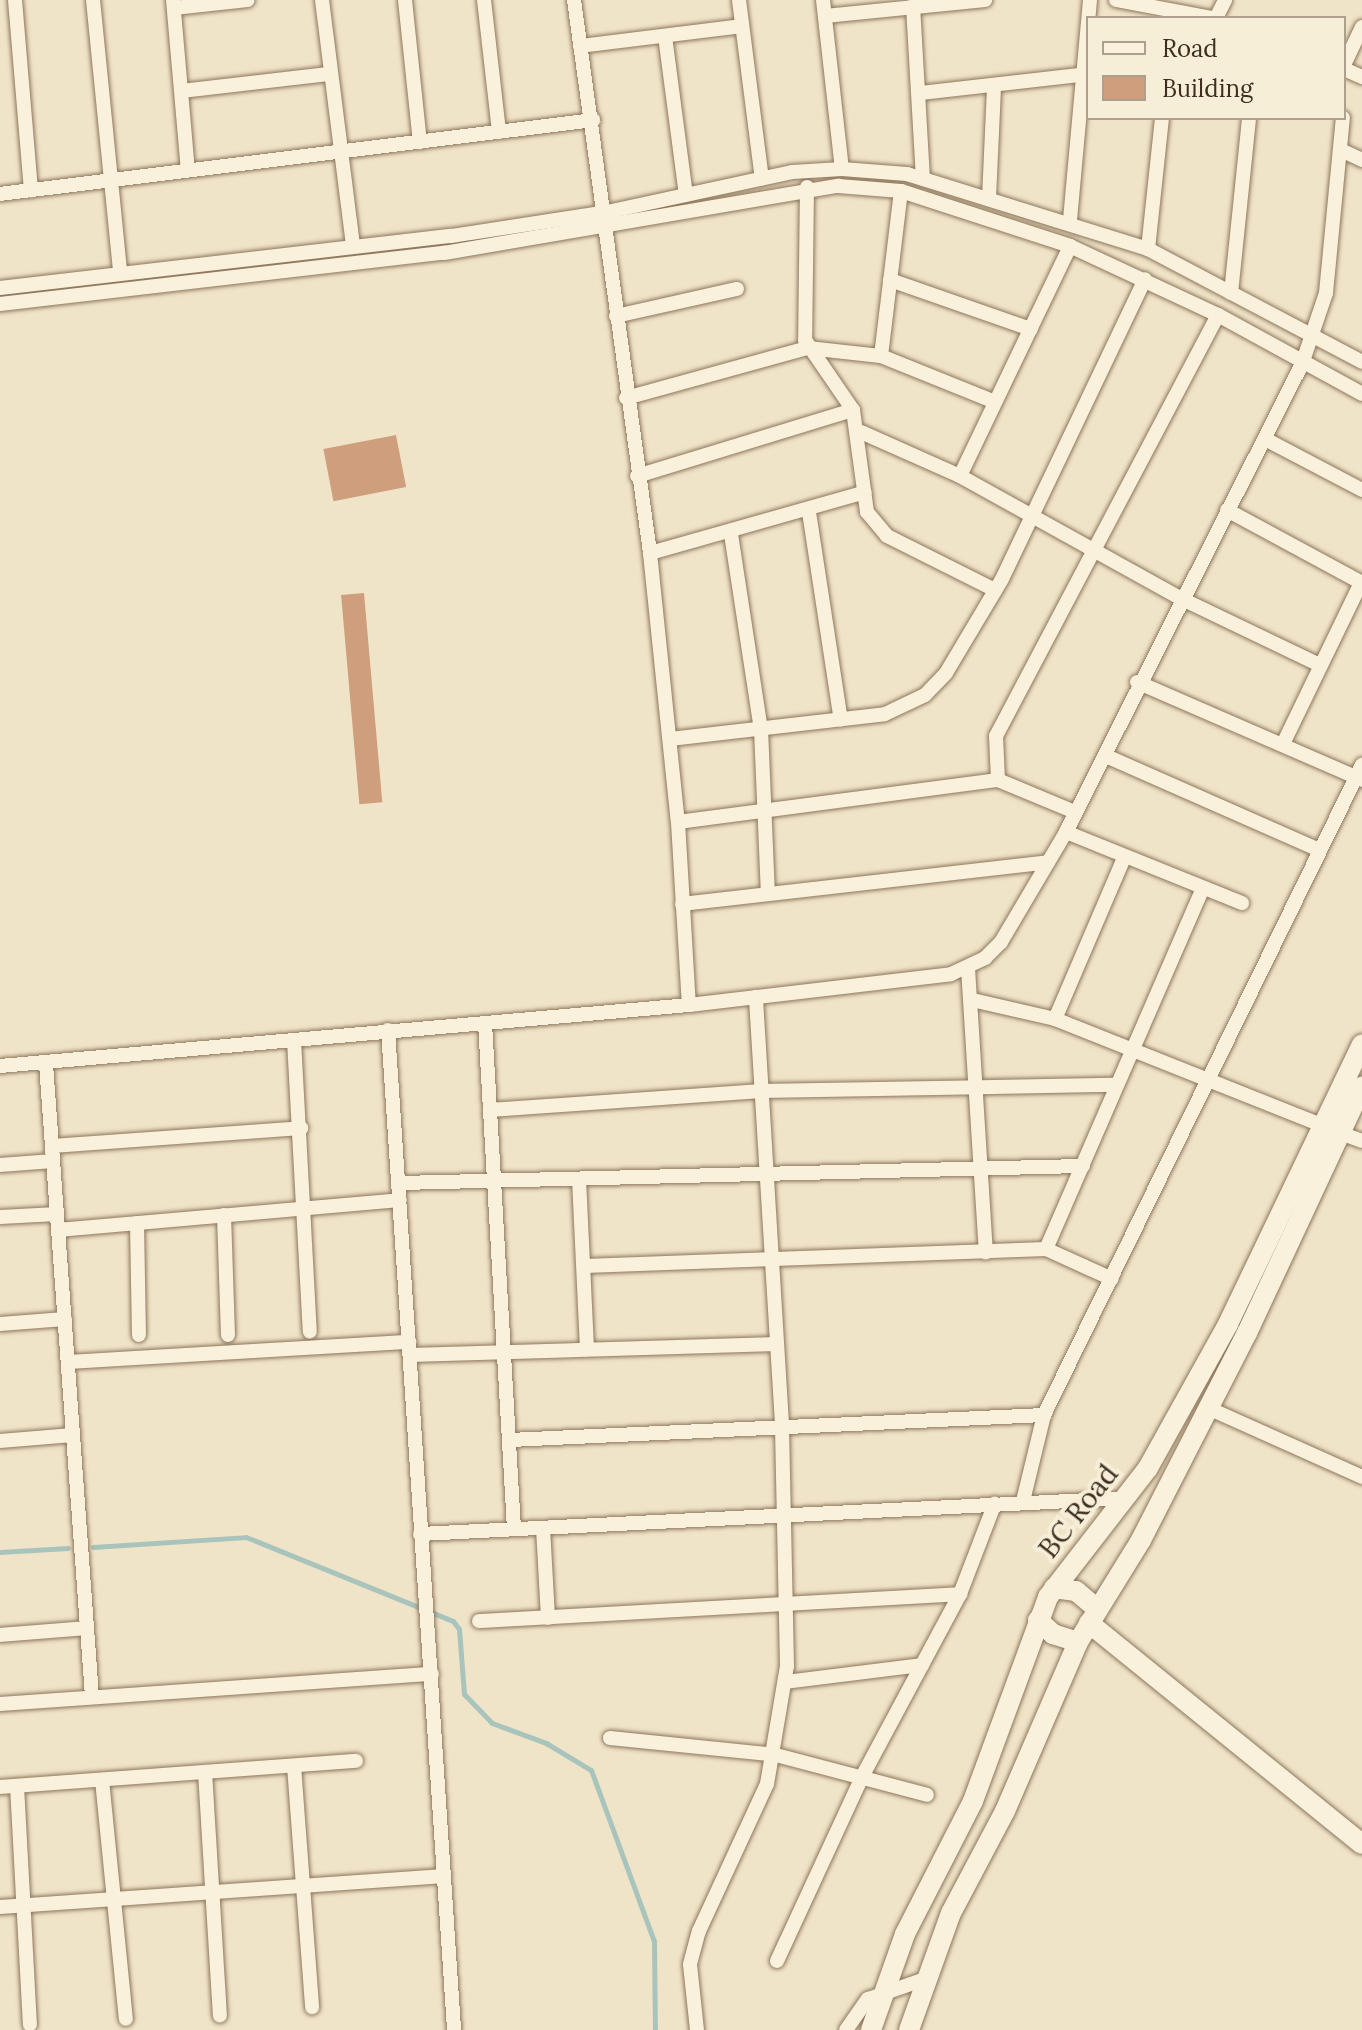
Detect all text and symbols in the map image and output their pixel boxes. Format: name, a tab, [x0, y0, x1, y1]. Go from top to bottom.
legend	[1086, 16, 1346, 120]
text: Road	[1162, 33, 1218, 64]
text: Building	[1162, 73, 1253, 104]
street label: BC Road	[1031, 1458, 1125, 1564]

